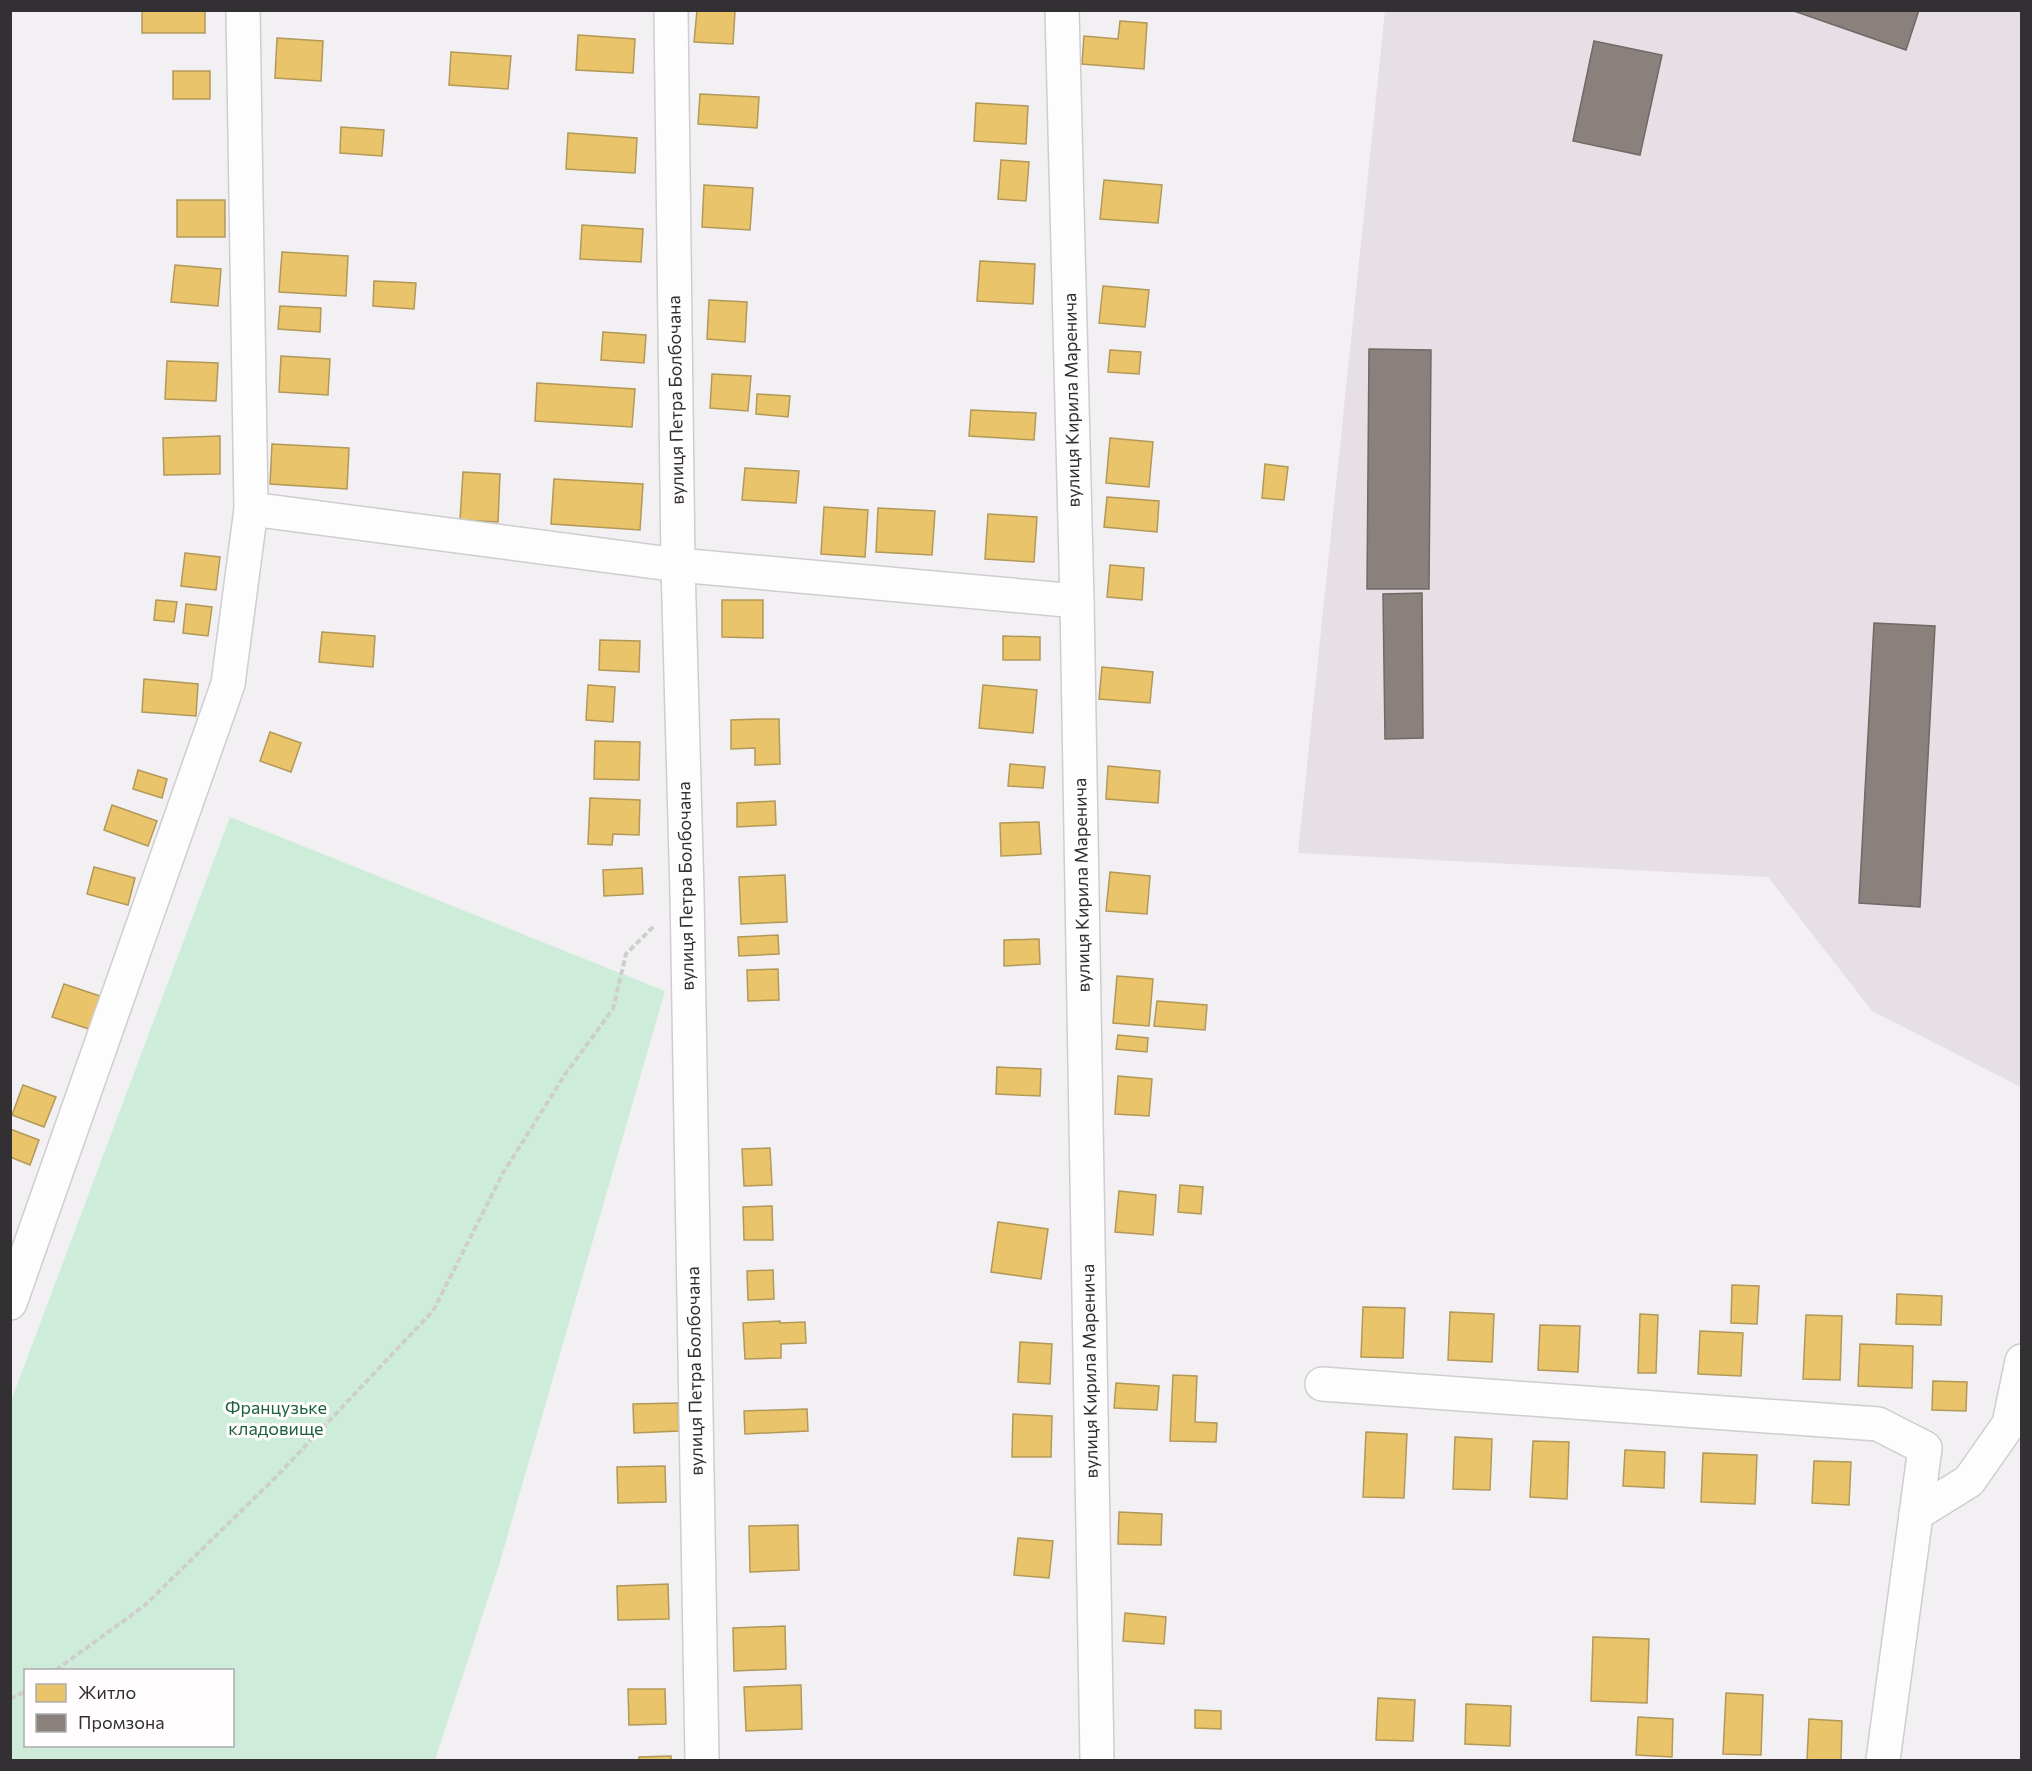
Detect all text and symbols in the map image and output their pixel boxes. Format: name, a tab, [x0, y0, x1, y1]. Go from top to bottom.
street label: вулиця Кирила Маренича	[1058, 293, 1084, 507]
street label: вулиця Петра Болбочана	[662, 295, 688, 505]
street label: вулиця Кирила Маренича	[1068, 778, 1094, 992]
street label: вулиця Петра Болбочана	[672, 781, 698, 991]
street label: вулиця Кирила Маренича	[1076, 1264, 1102, 1478]
street label: вулиця Петра Болбочана	[681, 1266, 707, 1476]
park label: Французьке кладовище	[225, 1396, 327, 1439]
legend	[24, 1669, 234, 1747]
text: Житло	[78, 1681, 136, 1703]
text: Промзона	[78, 1711, 165, 1733]

